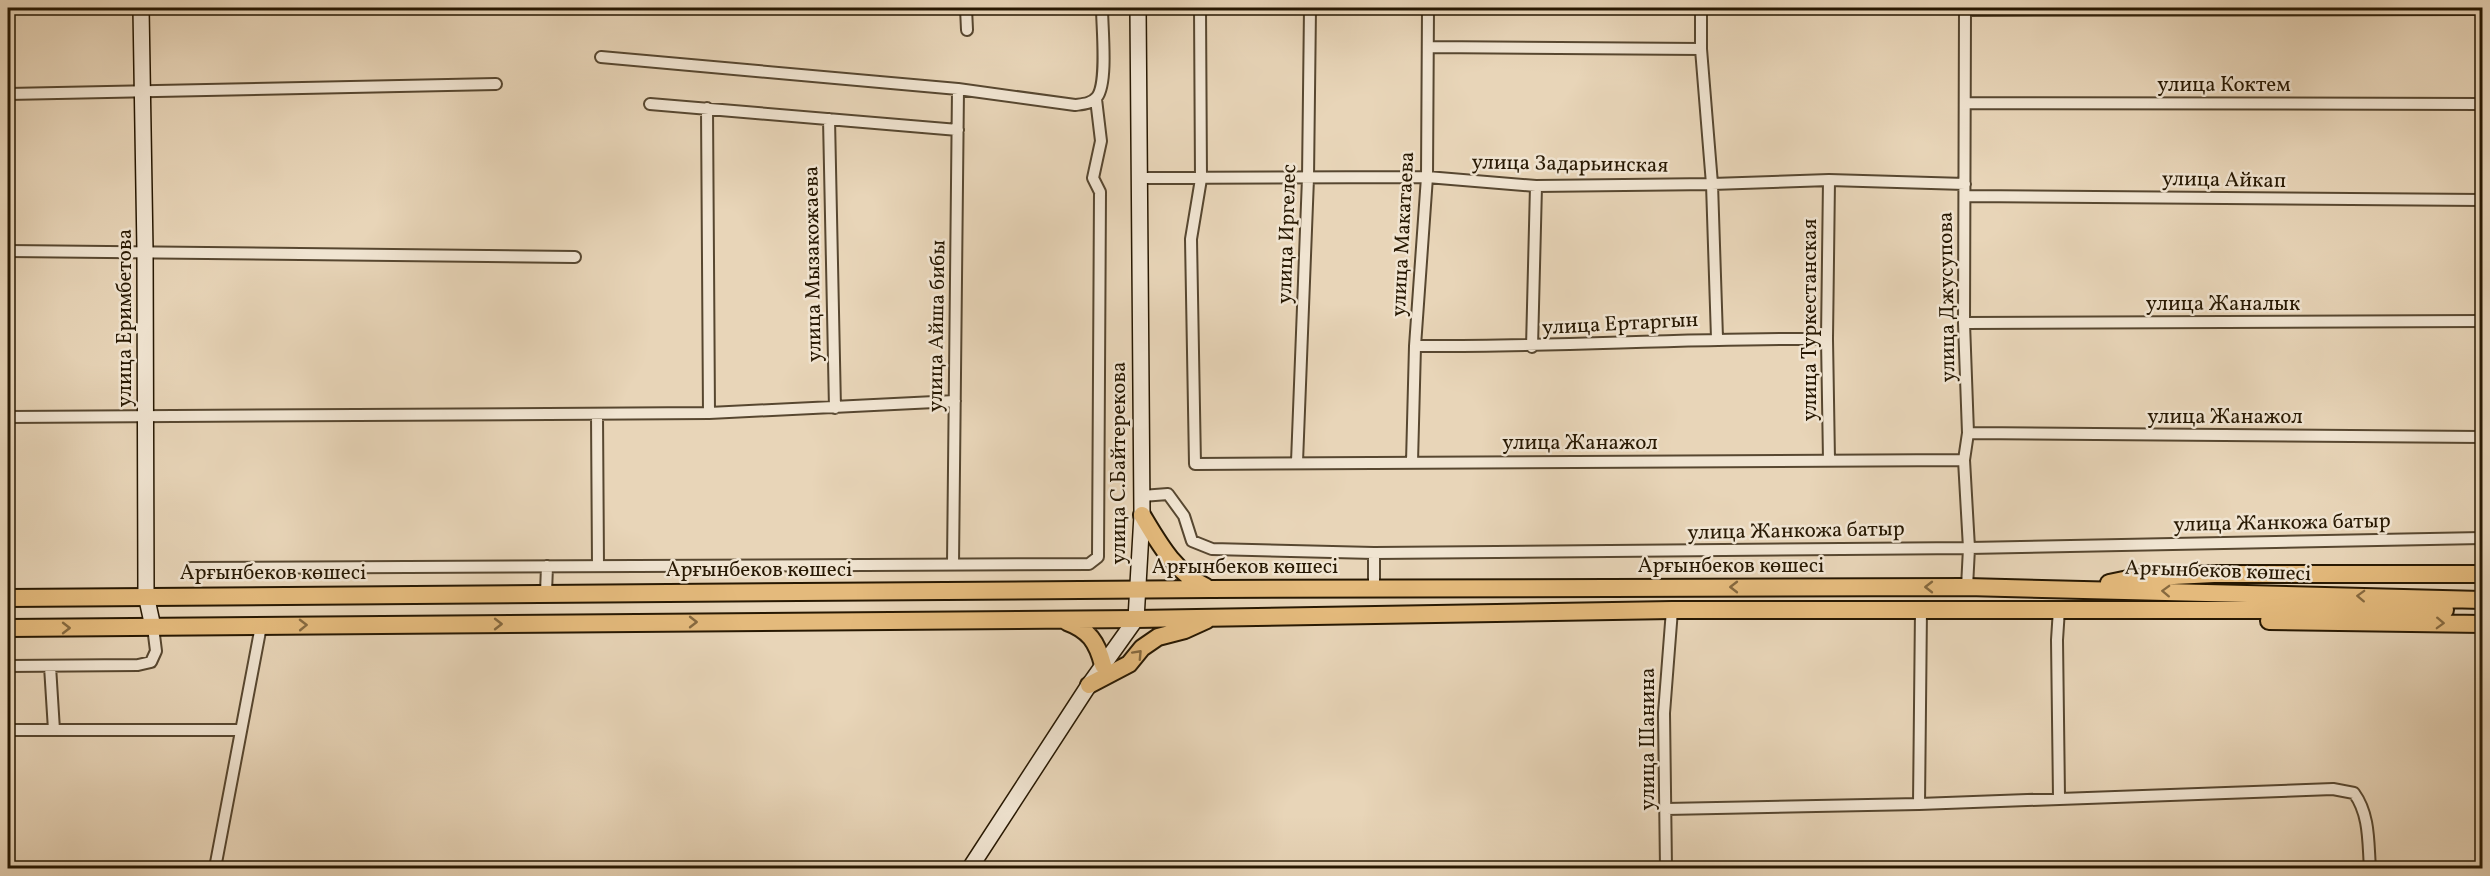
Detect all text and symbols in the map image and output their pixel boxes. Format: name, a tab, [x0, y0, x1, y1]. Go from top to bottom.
street label: улица Коктем	[2157, 71, 2291, 100]
street label: улица Задарьинская	[1471, 148, 1669, 181]
street label: улица Макатаева	[1385, 151, 1422, 317]
street label: улица Иргелес	[1271, 163, 1304, 305]
street label: улица Айкап	[2162, 165, 2286, 196]
street label: улица Мызакожаева	[797, 166, 830, 362]
street label: улица Джусупова	[1932, 211, 1963, 383]
street label: улица Туркестанская	[1796, 219, 1825, 421]
street label: улица Еримбетова	[111, 229, 140, 407]
street label: улица Айша бибы	[921, 240, 954, 412]
street label: улица Жаналык	[2146, 290, 2300, 319]
street label: улица Ертаргын	[1541, 306, 1699, 343]
street label: улица С.Байтерекова	[1105, 361, 1134, 565]
street label: улица Жанажол	[2147, 403, 2303, 432]
street label: улица Жанажол	[1502, 429, 1658, 458]
street label: улица Жанкожа батыр	[2173, 507, 2391, 540]
street label: улица Жанкожа батыр	[1687, 515, 1905, 548]
street label: Арғынбеков көшесі	[1638, 552, 1824, 581]
street label: Арғынбеков көшесі	[1152, 553, 1338, 582]
street label: Арғынбеков көшесі	[2124, 554, 2312, 589]
street label: Арғынбеков көшесі	[666, 556, 852, 585]
street label: Арғынбеков көшесі	[180, 559, 366, 588]
one-way arrow	[1730, 581, 1739, 593]
one-way arrow	[1925, 581, 1934, 593]
one-way arrow	[2162, 585, 2171, 597]
one-way arrow	[2357, 590, 2366, 603]
one-way arrow	[688, 616, 697, 628]
one-way arrow	[2436, 617, 2445, 630]
one-way arrow	[493, 618, 502, 630]
one-way arrow	[298, 619, 307, 631]
one-way arrow	[61, 622, 70, 634]
one-way arrow	[1131, 650, 1142, 661]
street label: улица Шанина	[1634, 667, 1663, 811]

